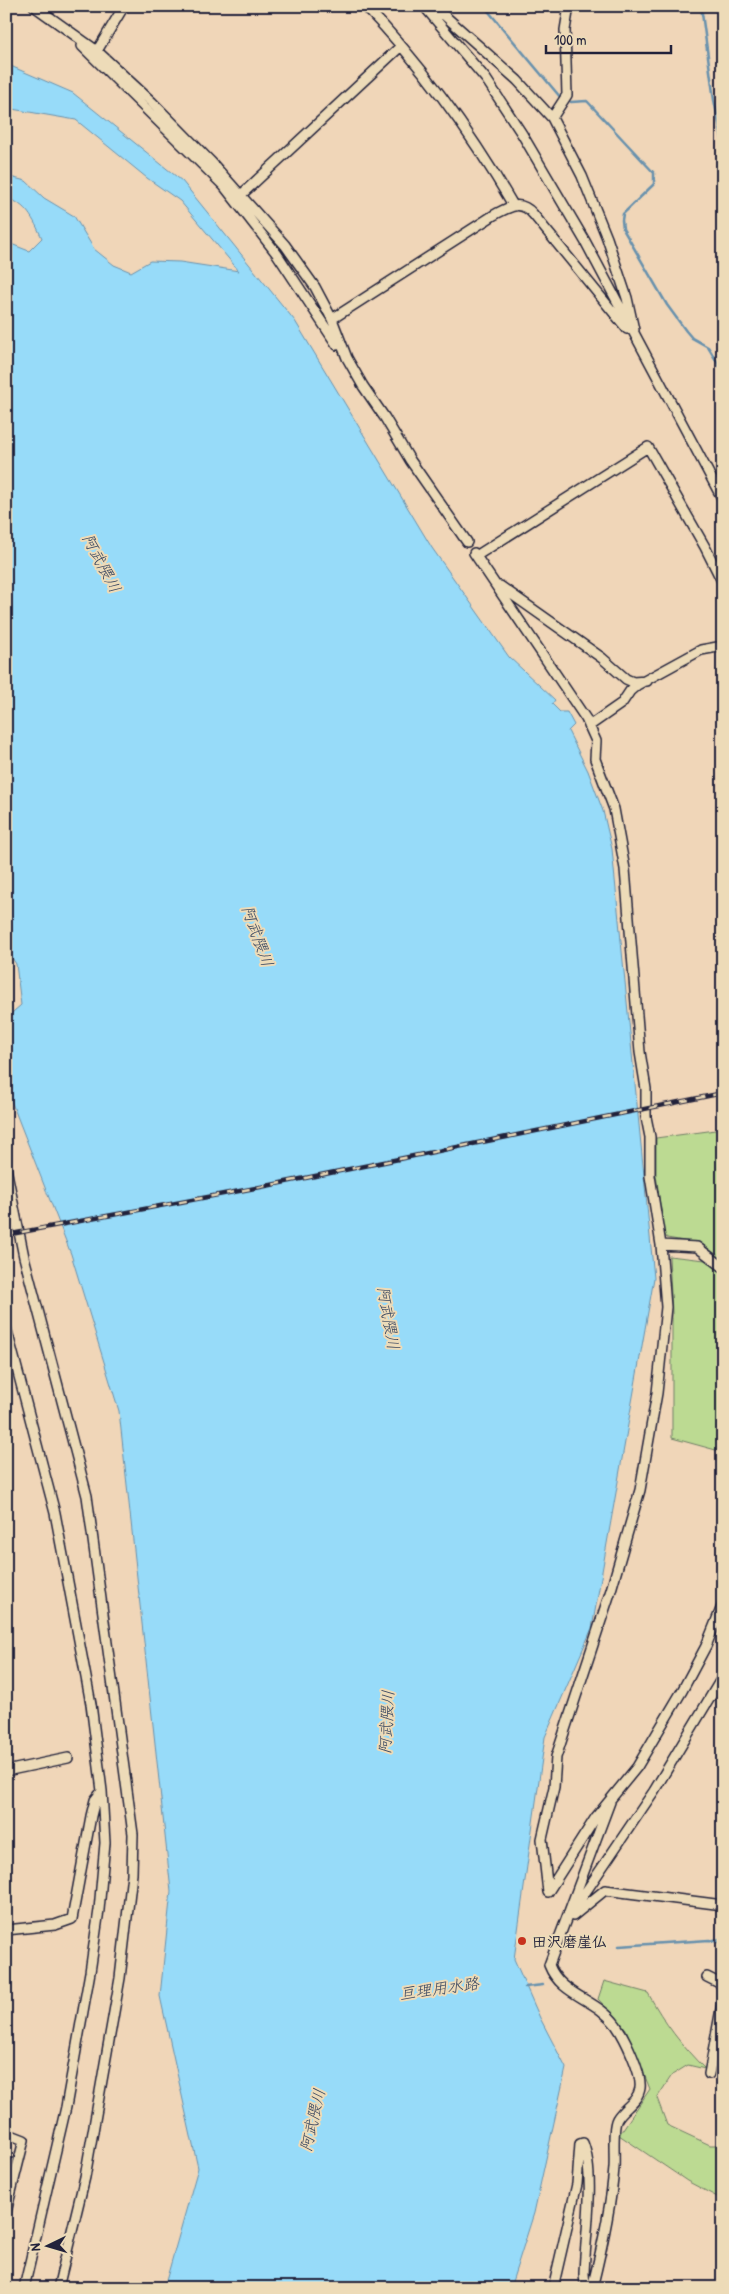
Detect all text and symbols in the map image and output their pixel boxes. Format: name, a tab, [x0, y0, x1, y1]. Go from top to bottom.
scale bar	[546, 22, 672, 54]
text: 100 m	[554, 29, 587, 50]
water label: 阿武隈川	[77, 530, 127, 596]
water label: 阿武隈川	[237, 902, 279, 970]
water label: 阿武隈川	[373, 1285, 405, 1351]
water label: 阿武隈川	[373, 1689, 399, 1755]
place label: 田沢磨崖仏	[532, 1931, 607, 1952]
marker: 田沢磨崖仏	[516, 1935, 528, 1947]
water label: 亘理用水路	[398, 1971, 481, 2004]
water label: 阿武隈川	[294, 2086, 330, 2154]
north arrow	[22, 2222, 72, 2272]
text: N	[25, 2242, 44, 2252]

